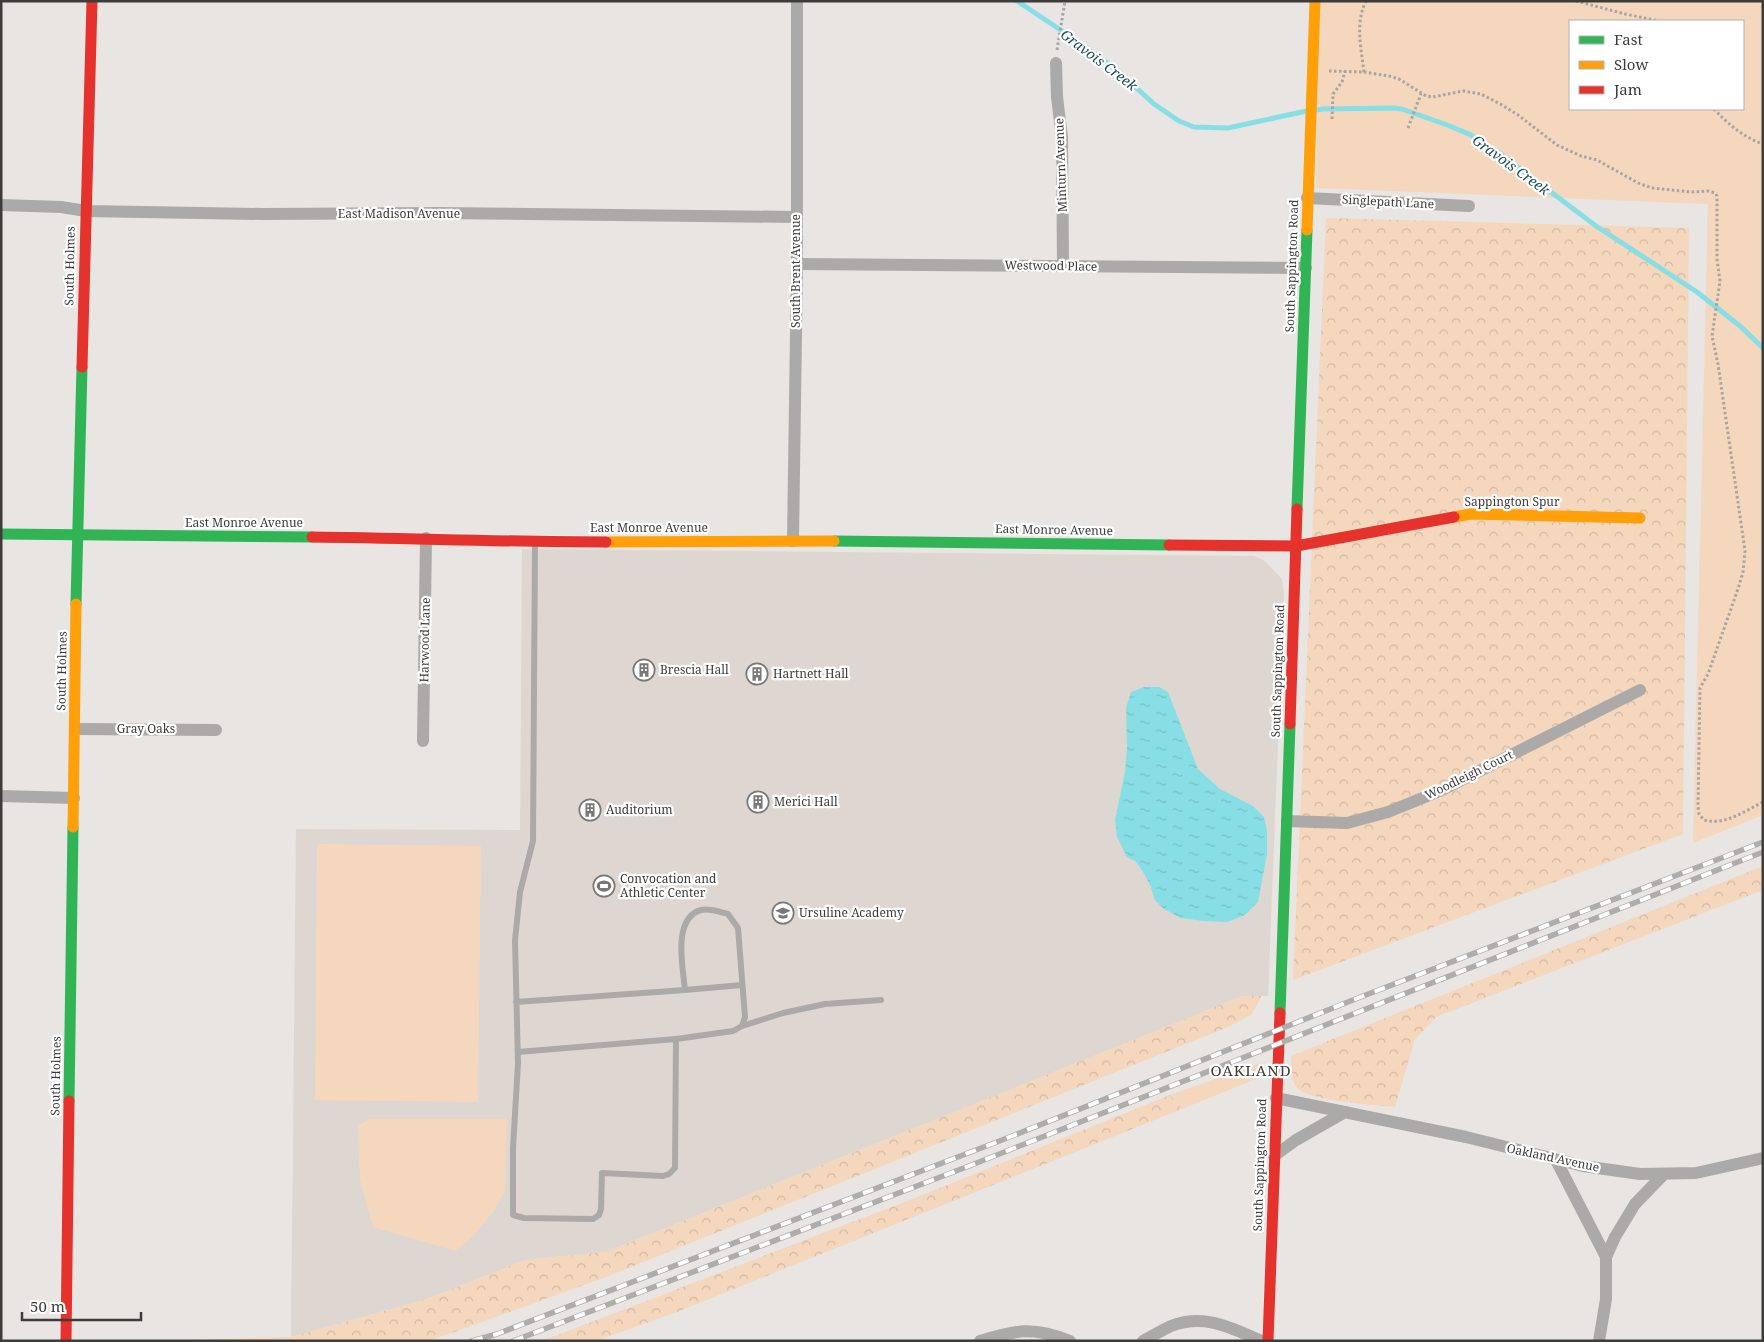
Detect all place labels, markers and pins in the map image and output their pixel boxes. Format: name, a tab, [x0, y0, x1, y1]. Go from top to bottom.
building icon: Brescia Hall	[632, 658, 656, 682]
place label: Brescia Hall	[660, 661, 729, 678]
building icon: Hartnett Hall	[745, 662, 769, 686]
place label: Hartnett Hall	[773, 665, 849, 682]
building icon: Merici Hall	[746, 790, 770, 814]
place label: Merici Hall	[774, 793, 838, 810]
building icon: Auditorium	[578, 798, 602, 822]
place label: Auditorium	[606, 801, 673, 818]
place label: Convocation and Athletic Center	[620, 870, 717, 901]
sports icon: Convocation and Athletic Center	[592, 874, 616, 898]
school or university icon: Ursuline Academy	[771, 901, 795, 925]
place label: Ursuline Academy	[799, 904, 904, 921]

